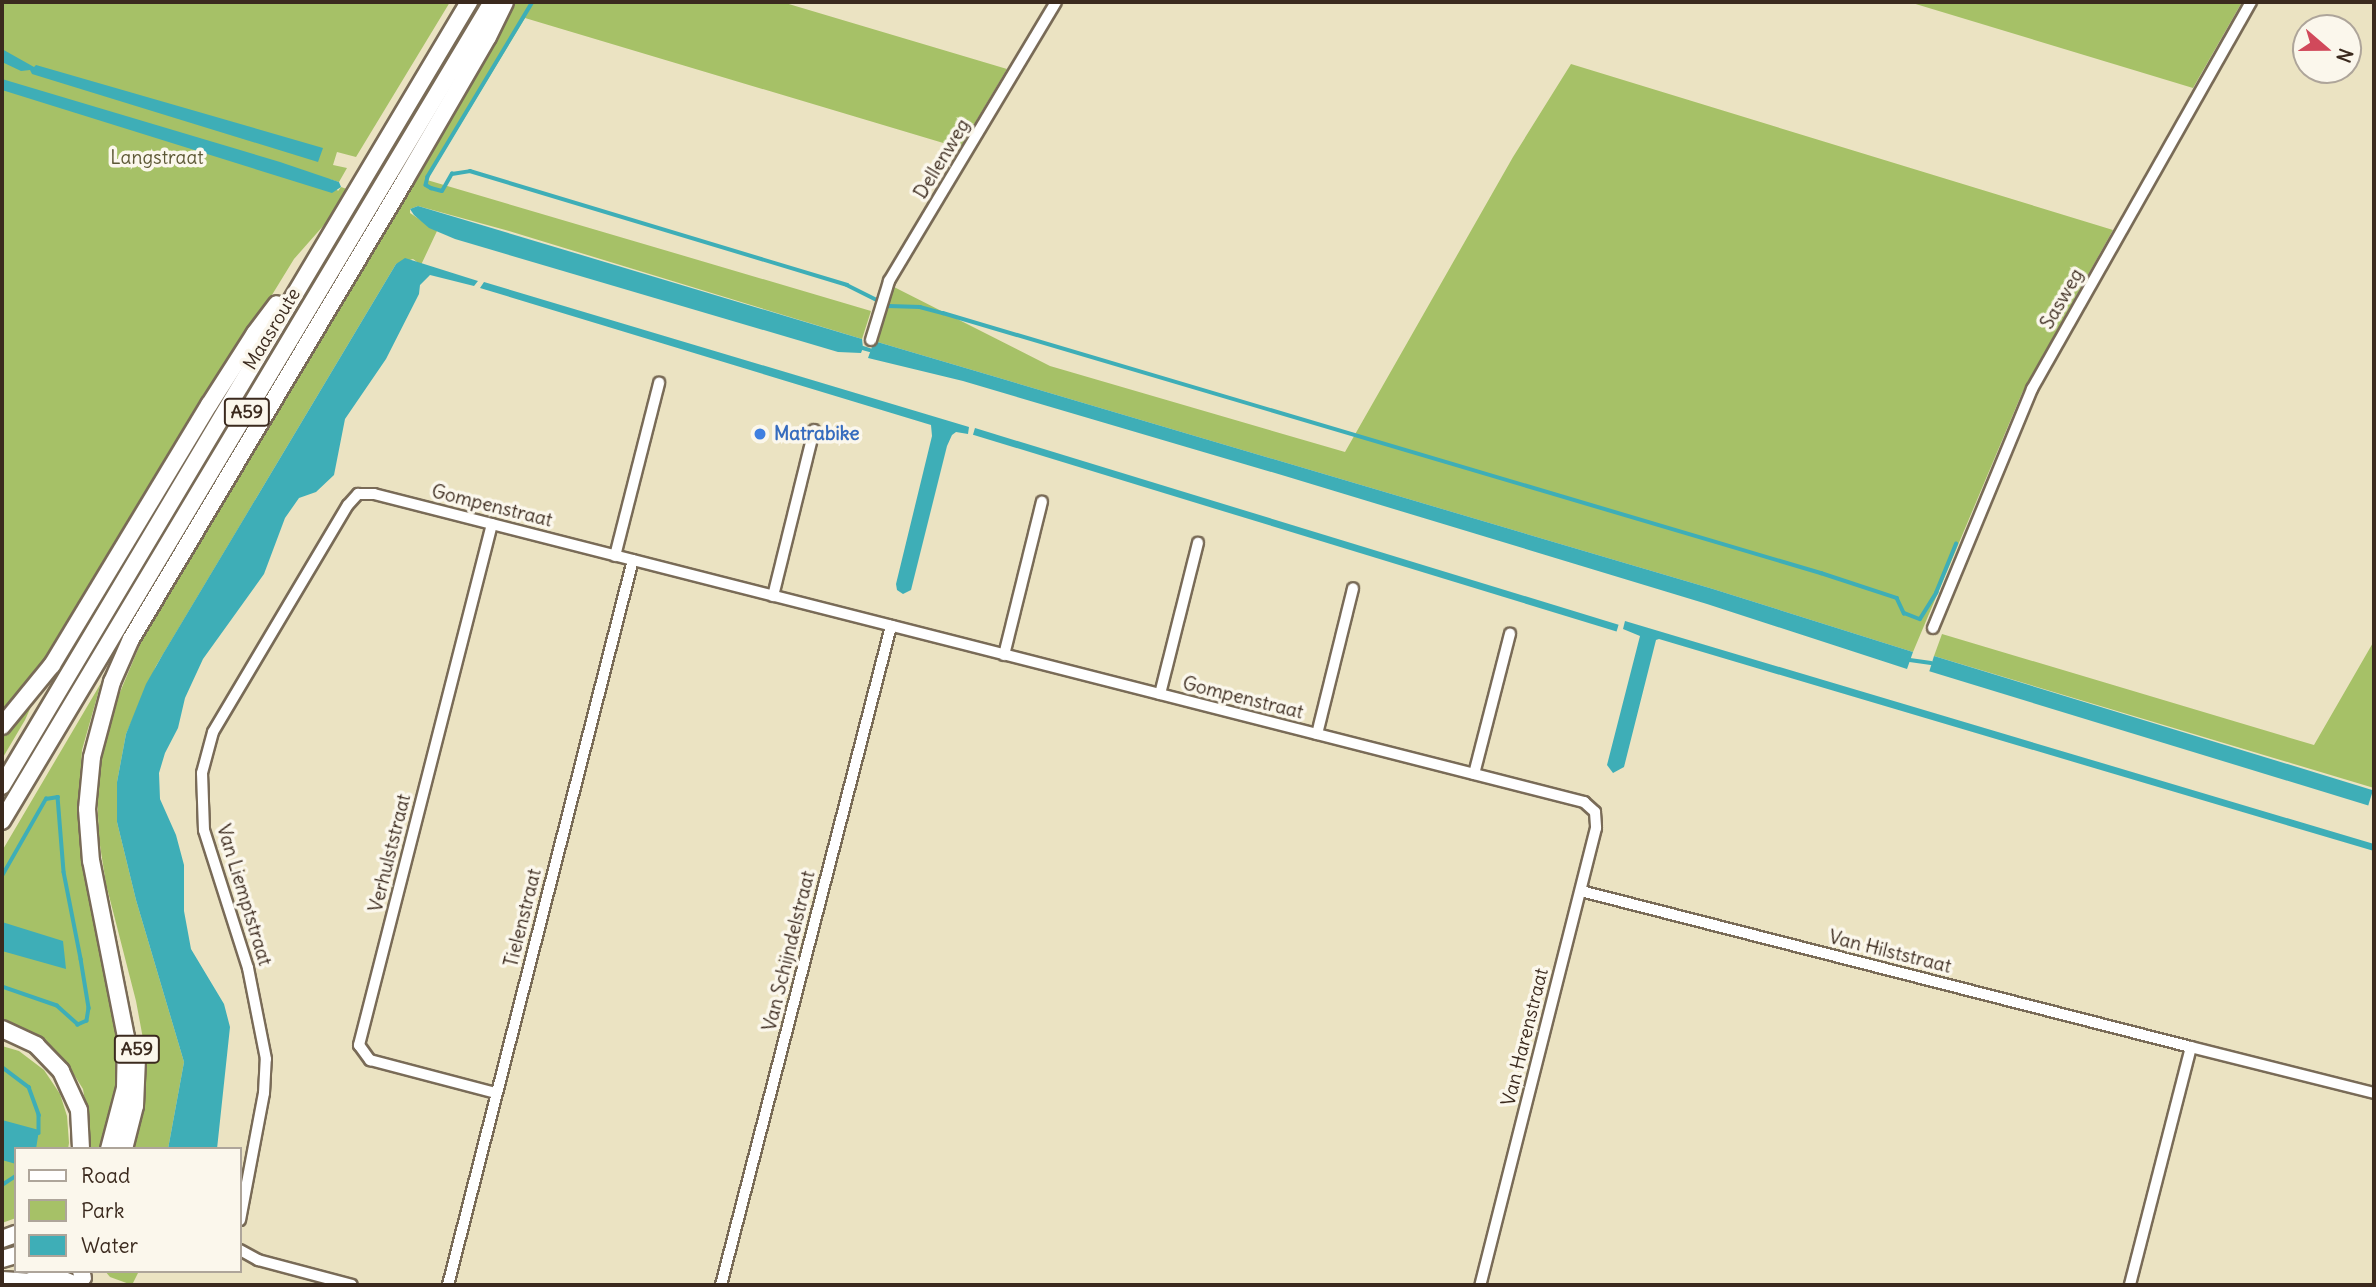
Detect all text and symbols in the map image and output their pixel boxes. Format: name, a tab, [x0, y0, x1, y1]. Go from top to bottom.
north arrow	[2292, 14, 2362, 84]
text: N	[2331, 45, 2358, 66]
street label: Dellenweg	[909, 115, 975, 203]
park label: Langstraat	[110, 147, 204, 169]
street label: Sasweg	[2036, 265, 2088, 333]
street label: Maasroute	[239, 284, 305, 374]
road number: A59	[222, 398, 272, 426]
place label: Matrabike	[774, 423, 859, 445]
marker: Matrabike	[752, 426, 768, 442]
street label: Gompenstraat	[429, 480, 555, 532]
street label: Gompenstraat	[1180, 672, 1306, 724]
street label: Verhulststraat	[364, 792, 416, 914]
street label: Van Liemptstraat	[212, 822, 276, 968]
street label: Tielenstraat	[500, 866, 546, 970]
street label: Van Schijndelstraat	[758, 869, 820, 1033]
street label: Van Hilststraat	[1826, 926, 1954, 978]
street label: Van Harenstraat	[1497, 966, 1553, 1108]
road number: A59	[113, 1034, 162, 1064]
legend	[14, 1147, 242, 1273]
text: Road	[81, 1162, 130, 1189]
text: Park	[81, 1197, 124, 1224]
text: Water	[81, 1232, 138, 1259]

